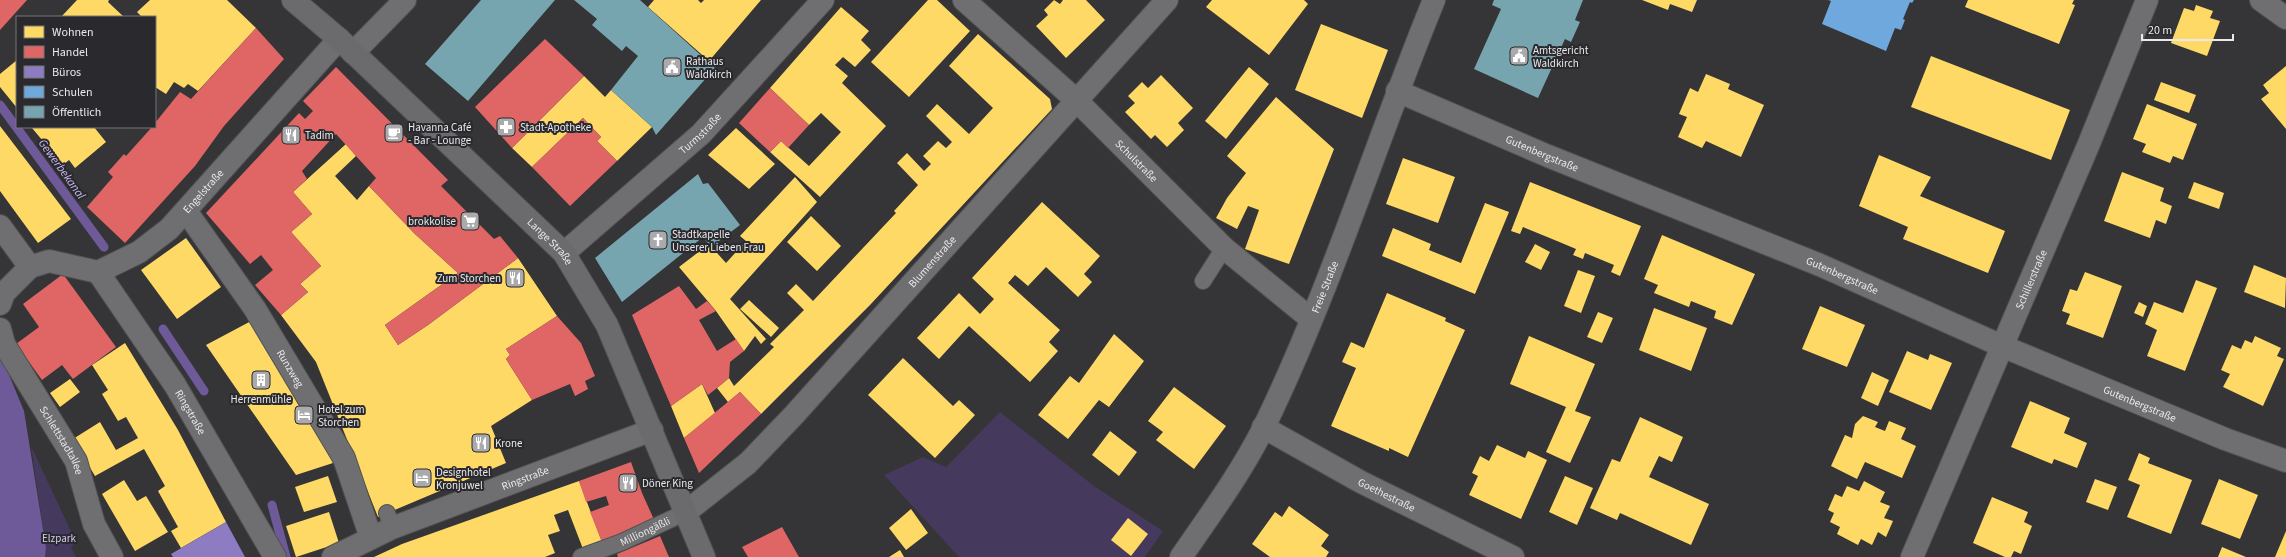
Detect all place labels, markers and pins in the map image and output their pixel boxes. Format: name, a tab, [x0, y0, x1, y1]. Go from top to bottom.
place label: Amtsgericht Waldkirch	[1533, 43, 1589, 71]
public building icon: Amtsgericht Waldkirch	[1508, 45, 1530, 67]
place label: Rathaus Waldkirch	[686, 54, 732, 82]
public building icon: Rathaus Waldkirch	[661, 56, 683, 78]
pharmacy icon: Stadt-Apotheke	[495, 116, 517, 138]
place label: Havanna Café - Bar - Lounge	[408, 120, 472, 148]
place label: Stadt-Apotheke	[520, 120, 592, 135]
cafe icon: Havanna Café - Bar - Lounge	[383, 122, 405, 144]
restaurant icon: Tadim	[280, 124, 302, 146]
place label: Tadim	[305, 128, 334, 143]
supermarket icon: brokkolise	[459, 210, 481, 232]
place label: brokkolise	[408, 214, 457, 229]
place label: Stadtkapelle Unserer Lieben Frau	[672, 227, 764, 255]
church icon: Stadtkapelle Unserer Lieben Frau	[647, 229, 669, 251]
restaurant icon: Zum Storchen	[504, 267, 526, 289]
place label: Zum Storchen	[437, 271, 501, 286]
building icon: Herrenmühle	[250, 369, 272, 391]
place label: Herrenmühle	[231, 392, 292, 407]
place label: Hotel zum Storchen	[318, 402, 365, 430]
hotel icon: Hotel zum Storchen	[293, 404, 315, 426]
restaurant icon: Krone	[470, 432, 492, 454]
place label: Krone	[495, 436, 523, 451]
place label: Designhotel Kronjuwel	[436, 465, 491, 493]
hotel icon: Designhotel Kronjuwel	[411, 467, 433, 489]
restaurant icon: Döner King	[617, 472, 639, 494]
place label: Döner King	[642, 476, 693, 491]

